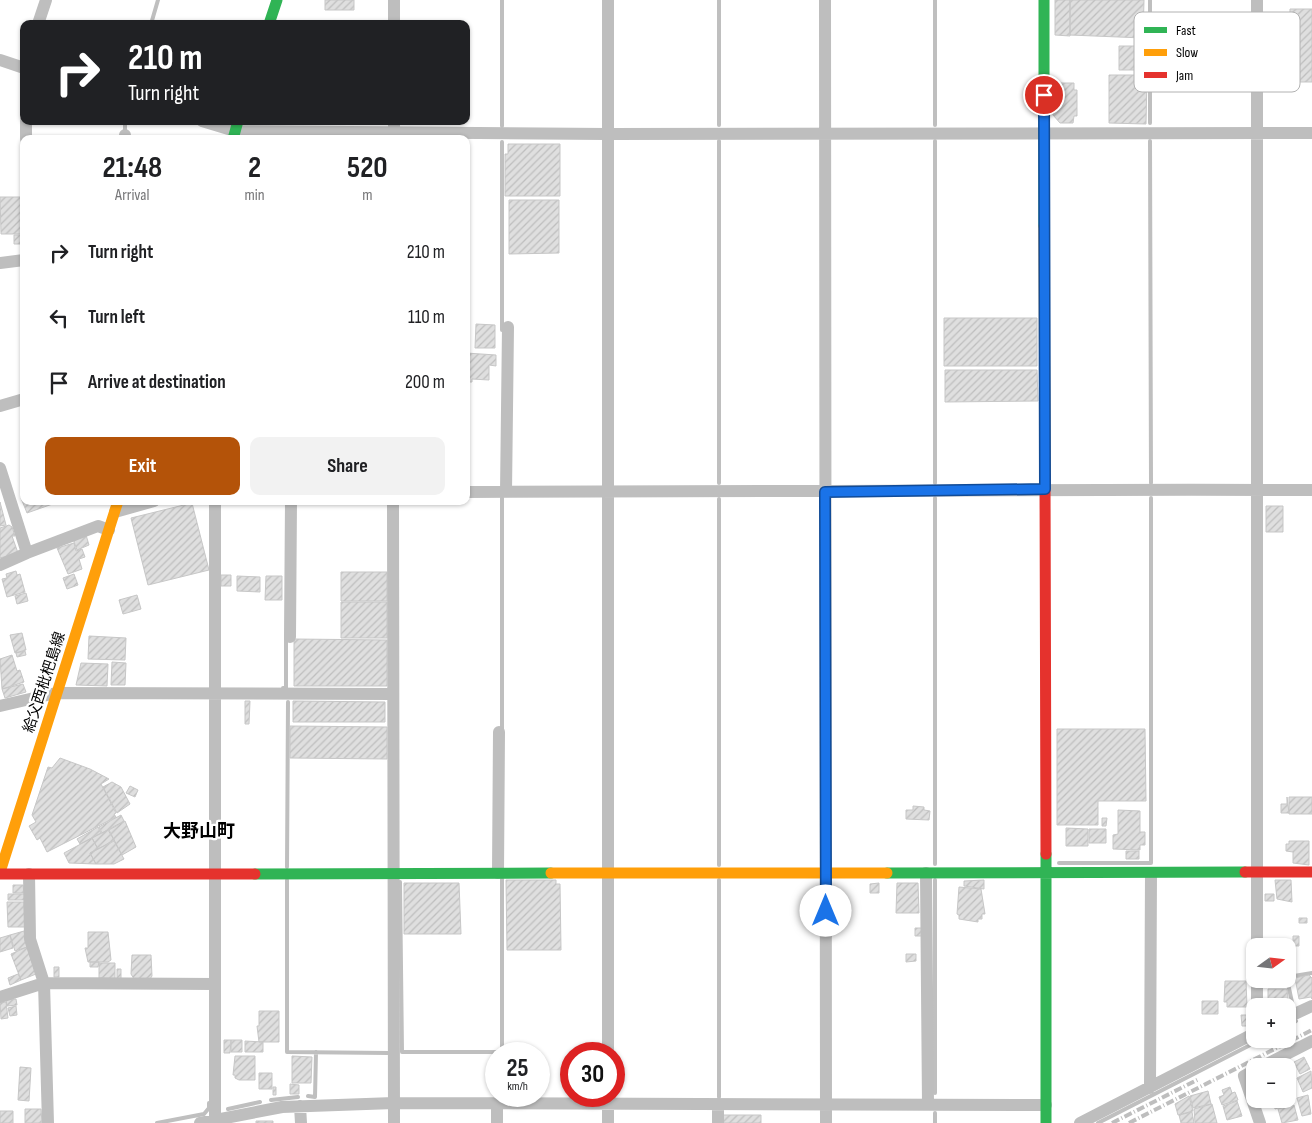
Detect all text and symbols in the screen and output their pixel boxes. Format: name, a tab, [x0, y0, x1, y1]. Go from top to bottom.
legend	[1134, 12, 1300, 92]
text: Fast	[1176, 22, 1196, 39]
text: 210 m	[128, 37, 202, 80]
icon: right	[45, 40, 110, 105]
text: Slow	[1176, 44, 1198, 61]
text: Jam	[1175, 67, 1193, 84]
pin	[1023, 74, 1065, 116]
text: Turn right	[128, 80, 199, 107]
icon: arrive	[1030, 81, 1058, 109]
text: 21:48	[102, 150, 162, 186]
text: 2	[248, 150, 261, 186]
text: 520	[347, 150, 388, 186]
text: Arrival	[115, 186, 149, 205]
text: min	[245, 186, 265, 205]
text: m	[362, 186, 372, 205]
icon: right	[45, 239, 73, 267]
text: Turn right	[88, 241, 153, 264]
text: 210 m	[407, 241, 445, 264]
icon: left	[45, 304, 73, 332]
text: Turn left	[88, 306, 145, 329]
text: 110 m	[408, 306, 445, 329]
icon: arrive	[45, 369, 73, 397]
text: Arrive at destination	[88, 371, 226, 394]
text: 200 m	[405, 371, 445, 394]
button: Exit	[45, 437, 240, 495]
button: Share	[250, 437, 445, 495]
street label: 給父西枇杷島線	[19, 629, 70, 735]
district label: 大野山町	[163, 821, 235, 842]
position arrow	[799, 884, 851, 936]
north arrow	[1246, 938, 1296, 988]
map controls	[1246, 938, 1296, 1108]
button: +	[1246, 998, 1296, 1048]
speed limit sign: 30	[560, 1042, 625, 1107]
text: 25	[507, 1053, 528, 1084]
button: −	[1246, 1058, 1296, 1108]
text: km/h	[507, 1079, 528, 1094]

